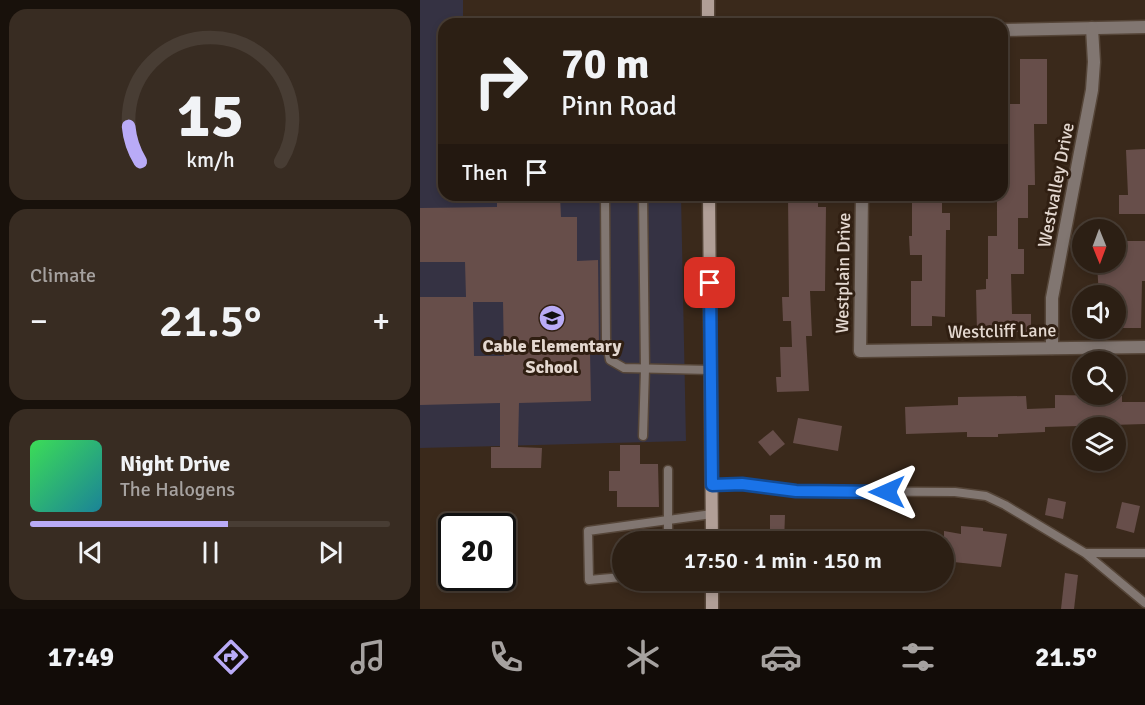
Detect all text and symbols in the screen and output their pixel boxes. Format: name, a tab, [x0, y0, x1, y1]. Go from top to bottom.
text: 70 m	[561, 39, 650, 90]
icon: right	[462, 42, 540, 120]
text: 15	[176, 77, 244, 154]
text: Pinn Road	[561, 90, 677, 123]
street label: Westvalley Drive	[1033, 121, 1079, 249]
text: km/h	[186, 147, 234, 173]
icon: arrive	[520, 156, 553, 189]
text: Then	[462, 159, 508, 186]
street label: Westplain Drive	[831, 212, 855, 334]
north arrow	[1072, 219, 1126, 273]
map controls	[1072, 219, 1126, 471]
pin	[684, 257, 735, 308]
text: Climate	[30, 263, 96, 288]
icon: arrive	[693, 266, 726, 299]
button: sound	[1072, 285, 1126, 339]
text: 21.5°	[159, 294, 261, 349]
text: −	[30, 301, 48, 342]
text: +	[372, 301, 390, 342]
school or university icon: Cable Elementary School	[537, 303, 567, 333]
street label: Westcliff Lane	[947, 319, 1057, 343]
place label: Cable Elementary School	[483, 335, 621, 378]
button: search	[1072, 351, 1126, 405]
button: layers	[1072, 417, 1126, 471]
text: Night Drive	[120, 450, 230, 477]
position arrow	[855, 460, 919, 524]
text: The Halogens	[120, 477, 235, 502]
speed limit sign: 20	[438, 513, 516, 591]
icon: previous	[74, 536, 107, 569]
icon: pause	[194, 536, 227, 569]
icon: next	[314, 536, 347, 569]
text: 17:50 · 1 min · 150 m	[684, 547, 882, 574]
icon: directions	[210, 636, 252, 678]
icon: music	[347, 636, 389, 678]
icon: phone	[485, 636, 527, 678]
icon: climate	[622, 636, 664, 678]
icon: car	[760, 636, 802, 678]
icon: filters	[897, 636, 939, 678]
text: 17:49	[48, 641, 114, 674]
text: 21.5°	[1035, 641, 1097, 674]

